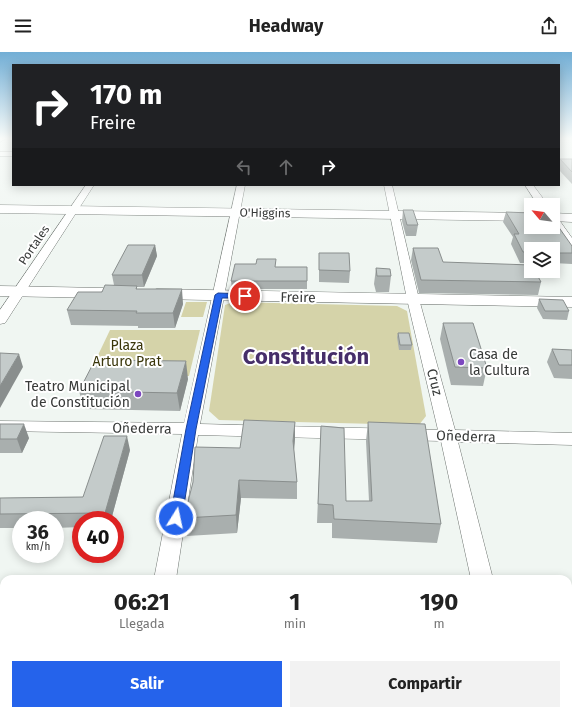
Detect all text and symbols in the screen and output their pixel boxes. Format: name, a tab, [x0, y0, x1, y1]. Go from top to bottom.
icon: menu	[12, 15, 34, 37]
text: Headway	[249, 15, 323, 37]
icon: share	[538, 15, 560, 37]
text: 170 m	[90, 78, 162, 111]
icon: right	[24, 80, 76, 132]
text: Freire	[90, 112, 136, 134]
icon: left	[233, 156, 255, 178]
icon: ahead	[275, 156, 297, 178]
icon: right	[317, 156, 339, 178]
north arrow	[524, 198, 560, 234]
map controls	[524, 198, 560, 278]
street label: O'Higgins	[239, 206, 291, 220]
street label: Portales	[16, 222, 52, 267]
button: layers	[524, 242, 560, 278]
pin	[228, 279, 262, 313]
icon: arrive	[234, 285, 256, 307]
street label: Freire	[280, 289, 316, 306]
park label: Plaza Arturo Prat	[93, 337, 162, 370]
district label: Constitución	[243, 343, 369, 370]
place label: Casa de la Cultura	[469, 346, 530, 379]
marker: Casa de la Cultura	[456, 357, 466, 367]
street label: Cruz	[423, 367, 446, 397]
place label: Teatro Municipal de Constitución	[25, 378, 130, 411]
marker: Teatro Municipal de Constitución	[133, 389, 143, 399]
street label: Oñederra	[112, 419, 172, 438]
street label: Oñederra	[436, 427, 496, 446]
position arrow	[155, 497, 197, 539]
speed limit sign: 40	[72, 511, 124, 563]
text: 36	[27, 520, 49, 544]
text: km/h	[26, 541, 50, 553]
text: 06:21	[114, 588, 170, 616]
text: 1	[289, 588, 300, 616]
text: 190	[420, 588, 458, 616]
text: Llegada	[119, 616, 165, 631]
text: min	[284, 616, 306, 631]
text: m	[433, 616, 445, 631]
button: Salir	[12, 661, 282, 707]
button: Compartir	[290, 661, 560, 707]

